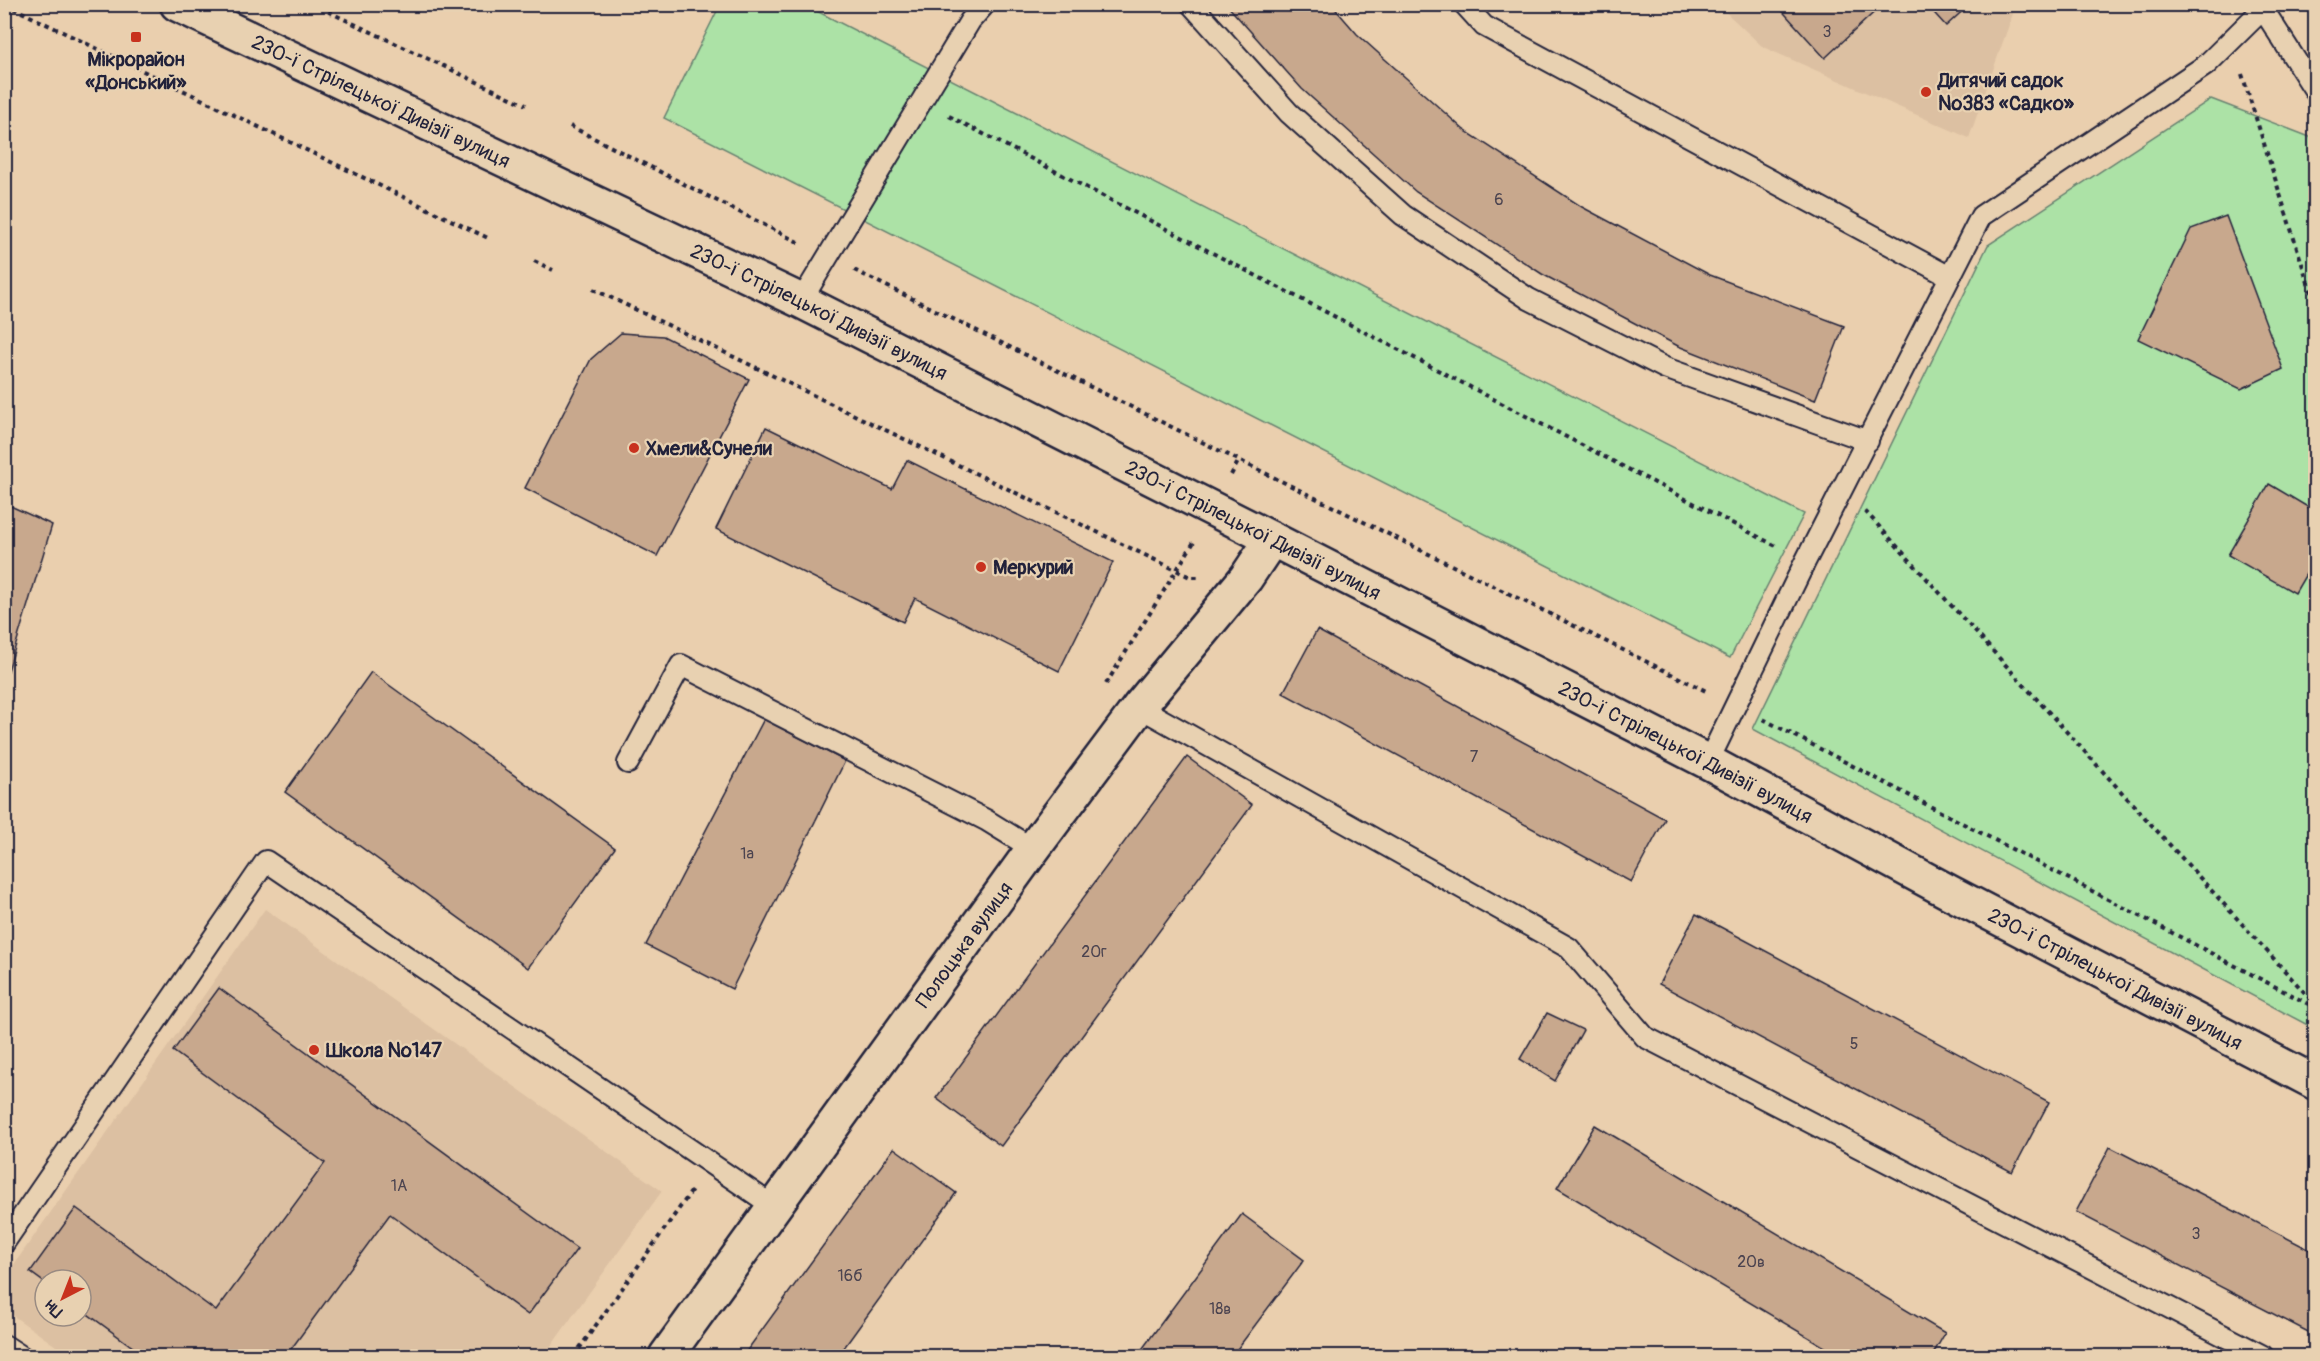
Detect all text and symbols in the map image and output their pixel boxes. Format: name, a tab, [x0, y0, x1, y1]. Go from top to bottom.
house number: 3	[1823, 22, 1832, 42]
street label: 230-ї Стрілецької Дивізії вулиця	[248, 29, 514, 174]
marker: Мікрорайон «Донський»	[129, 30, 143, 44]
place label: Мікрорайон «Донський»	[86, 47, 187, 95]
place label: Дитячий садок №383 «Садко»	[1937, 68, 2075, 116]
marker: Дитячий садок №383 «Садко»	[1919, 85, 1933, 99]
house number: 6	[1494, 190, 1504, 210]
street label: 230-ї Стрілецької Дивізії вулиця	[686, 238, 951, 386]
place label: Хмели&Сунели	[646, 436, 772, 461]
marker: Хмели&Сунели	[627, 441, 641, 455]
street label: 230-ї Стрілецької Дивізії вулиця	[1121, 455, 1385, 606]
place label: Меркурий	[993, 555, 1074, 580]
marker: Меркурий	[974, 560, 988, 574]
street label: 230-ї Стрілецької Дивізії вулиця	[1554, 676, 1817, 829]
house number: 7	[1470, 747, 1479, 767]
house number: 1а	[740, 844, 754, 864]
street label: Полоцька вулиця	[910, 877, 1018, 1013]
street label: 230-ї Стрілецької Дивізії вулиця	[1984, 903, 2247, 1056]
house number: 20г	[1081, 942, 1107, 962]
house number: 5	[1850, 1034, 1858, 1054]
place label: Школа №147	[325, 1038, 442, 1063]
marker: Школа №147	[307, 1043, 321, 1057]
house number: 1А	[391, 1176, 407, 1196]
house number: 3	[2192, 1224, 2201, 1244]
house number: 20в	[1737, 1252, 1765, 1272]
house number: 16б	[838, 1266, 862, 1286]
north arrow	[33, 1268, 93, 1328]
text: Пн	[40, 1295, 67, 1322]
house number: 18в	[1209, 1299, 1231, 1319]

